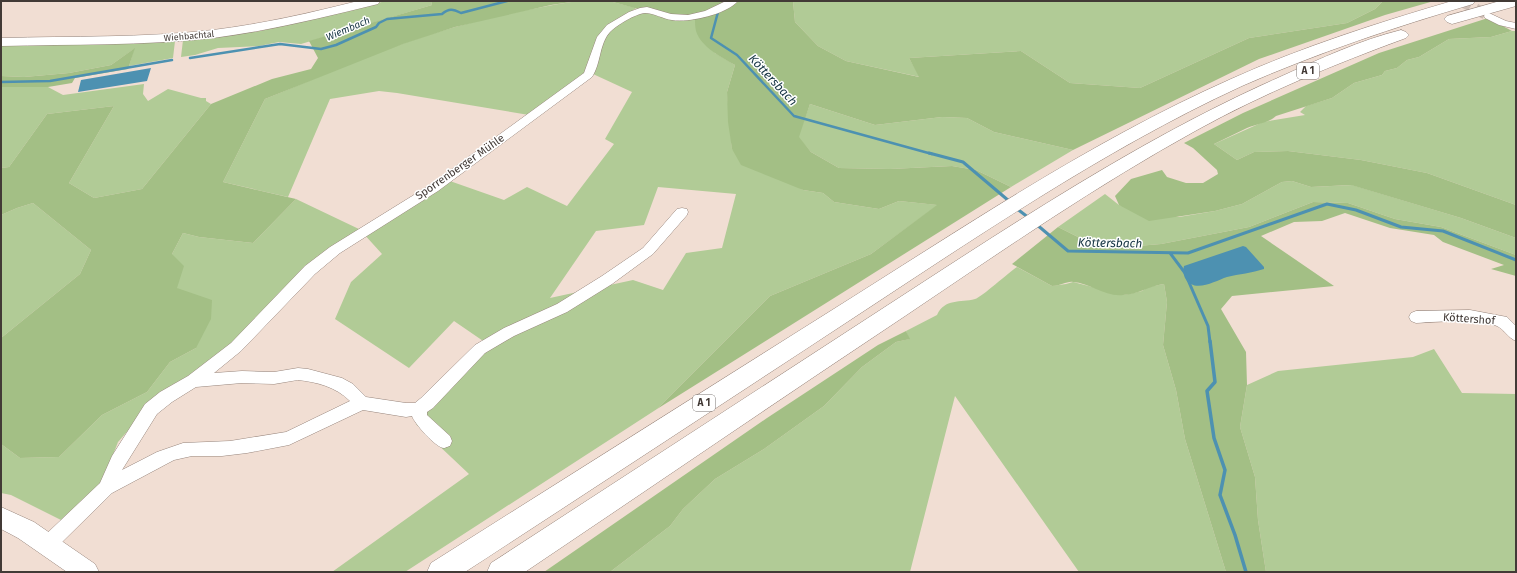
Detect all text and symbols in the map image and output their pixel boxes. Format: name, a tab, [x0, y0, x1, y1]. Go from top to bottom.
water label: Wiembach	[324, 14, 372, 44]
street label: Wiehbachtal	[163, 29, 215, 43]
water label: Köttersbach	[746, 52, 800, 108]
road number: A 1	[1297, 63, 1319, 79]
street label: Sporrenberger Mühle	[413, 131, 507, 203]
water label: Köttersbach	[1078, 235, 1142, 251]
street label: Köttershof	[1442, 311, 1497, 327]
road number: A 1	[693, 395, 715, 411]

